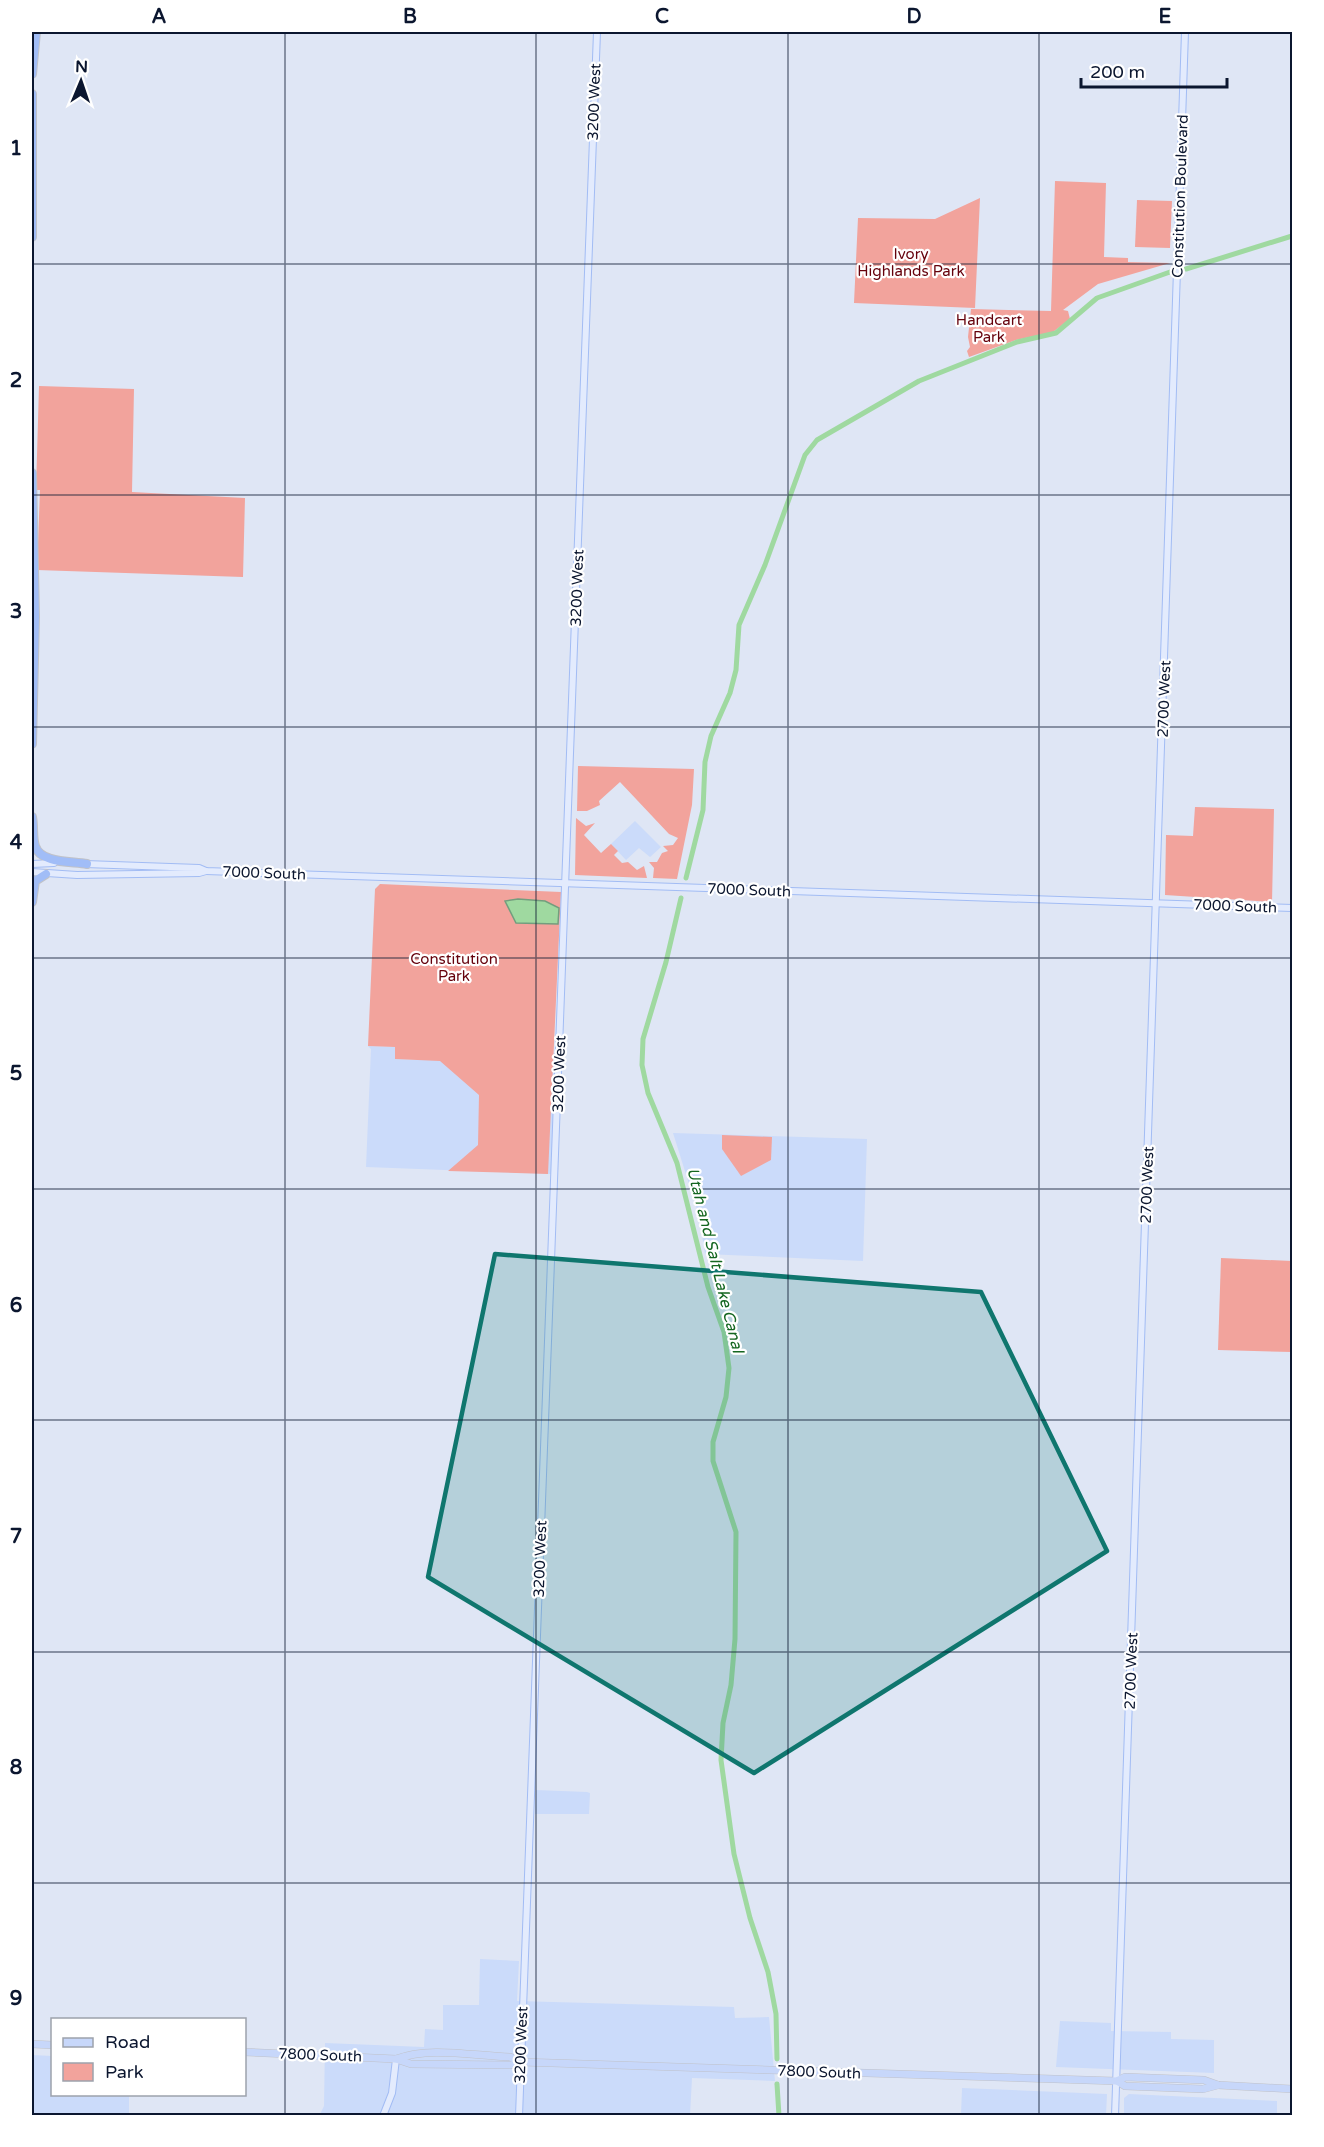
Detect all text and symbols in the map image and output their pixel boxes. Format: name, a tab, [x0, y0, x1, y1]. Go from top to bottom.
text: A	[152, 5, 167, 29]
text: B	[403, 5, 417, 29]
text: C	[655, 5, 669, 29]
text: D	[906, 5, 922, 29]
text: E	[1159, 5, 1172, 29]
north arrow	[51, 51, 111, 111]
scale bar	[1081, 51, 1226, 89]
text: N	[75, 57, 88, 77]
text: 200 m	[1090, 61, 1145, 83]
street label: 3200 West	[584, 63, 604, 141]
street label: Constitution Boulevard	[1168, 114, 1192, 278]
text: 1	[10, 137, 22, 161]
park label: Ivory Highlands Park	[857, 245, 965, 280]
park label: Handcart Park	[956, 311, 1022, 346]
text: 2	[10, 369, 22, 393]
street label: 3200 West	[567, 549, 587, 627]
text: 3	[10, 600, 22, 624]
street label: 2700 West	[1154, 660, 1174, 738]
text: 4	[10, 831, 23, 855]
street label: 7000 South	[222, 863, 306, 883]
street label: 7000 South	[707, 880, 791, 900]
street label: 7000 South	[1193, 896, 1277, 916]
park label: Constitution Park	[410, 950, 498, 985]
street label: 3200 West	[549, 1035, 569, 1113]
text: 5	[10, 1062, 22, 1086]
street label: 2700 West	[1137, 1146, 1157, 1224]
water label: Utah and Salt Lake Canal	[682, 1166, 748, 1357]
text: 6	[10, 1294, 22, 1318]
street label: 3200 West	[530, 1520, 550, 1598]
text: 7	[10, 1525, 22, 1549]
street label: 2700 West	[1121, 1632, 1141, 1710]
text: 8	[10, 1756, 22, 1780]
text: 9	[10, 1987, 22, 2011]
street label: 3200 West	[511, 2006, 531, 2084]
legend	[51, 2018, 246, 2096]
text: Road	[105, 2031, 150, 2053]
street label: 7800 South	[278, 2045, 362, 2065]
text: Park	[105, 2061, 144, 2083]
street label: 7800 South	[777, 2062, 861, 2082]

